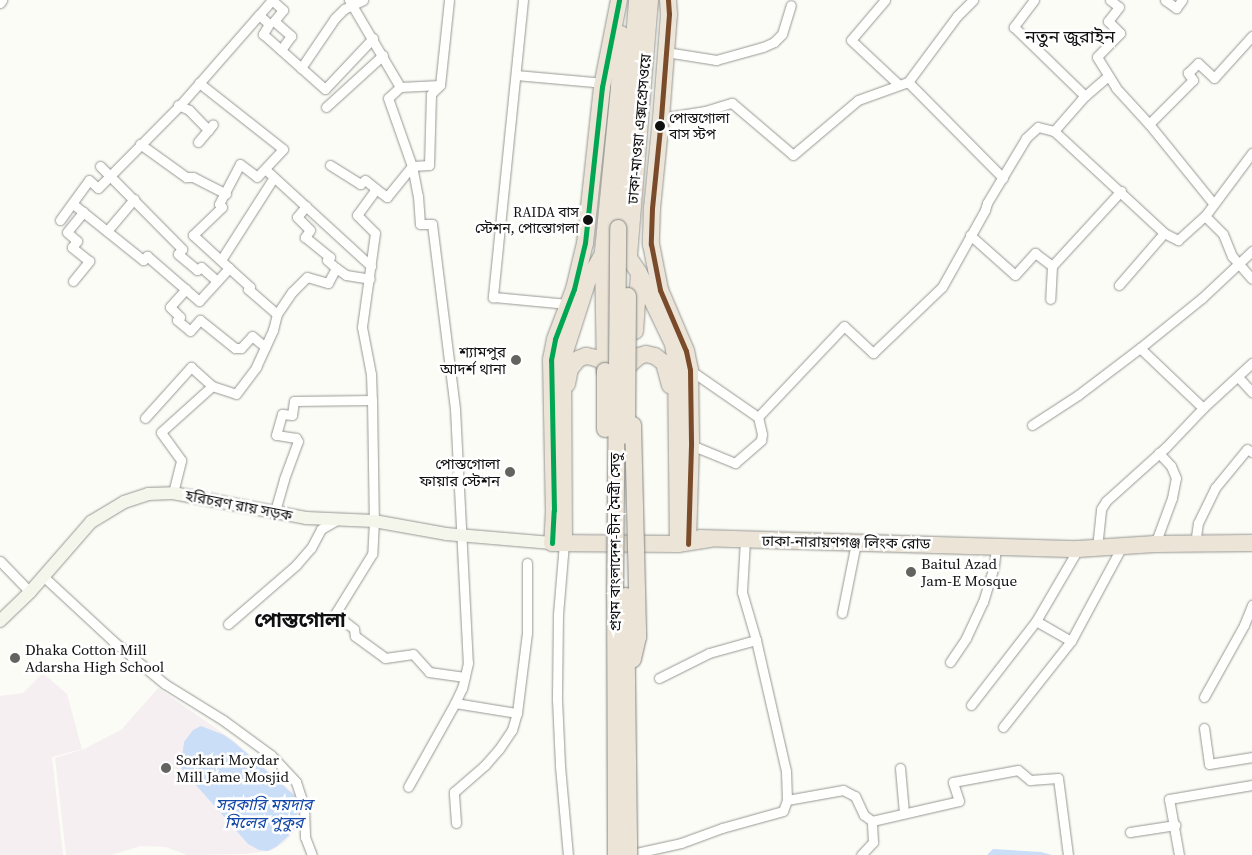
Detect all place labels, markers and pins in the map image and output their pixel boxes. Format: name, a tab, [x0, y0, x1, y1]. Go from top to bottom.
place label: পোস্তগোলা বাস স্টপ	[669, 110, 729, 142]
marker: পোস্তগোলা বাস স্টপ	[655, 121, 665, 131]
place label: RAIDA বাস স্টেশন, পোস্তোগলা	[475, 204, 579, 236]
marker: RAIDA বাস স্টেশন, পোস্তোগলা	[583, 215, 593, 225]
place label: শ্যামপুর আদর্শ থানা	[440, 342, 506, 377]
marker: শ্যামপুর আদর্শ থানা	[510, 354, 522, 366]
place label: পোস্তগোলা ফায়ার স্টেশন	[419, 454, 500, 489]
marker: পোস্তগোলা ফায়ার স্টেশন	[504, 466, 516, 478]
place label: Baitul Azad Jam-E Mosque	[921, 554, 1017, 589]
marker: Baitul Azad Jam-E Mosque	[905, 566, 917, 578]
place label: Dhaka Cotton Mill Adarsha High School	[25, 640, 164, 675]
marker: Dhaka Cotton Mill Adarsha High School	[9, 652, 21, 664]
place label: Sorkari Moydar Mill Jame Mosjid	[176, 750, 289, 785]
marker: Sorkari Moydar Mill Jame Mosjid	[160, 762, 172, 774]

